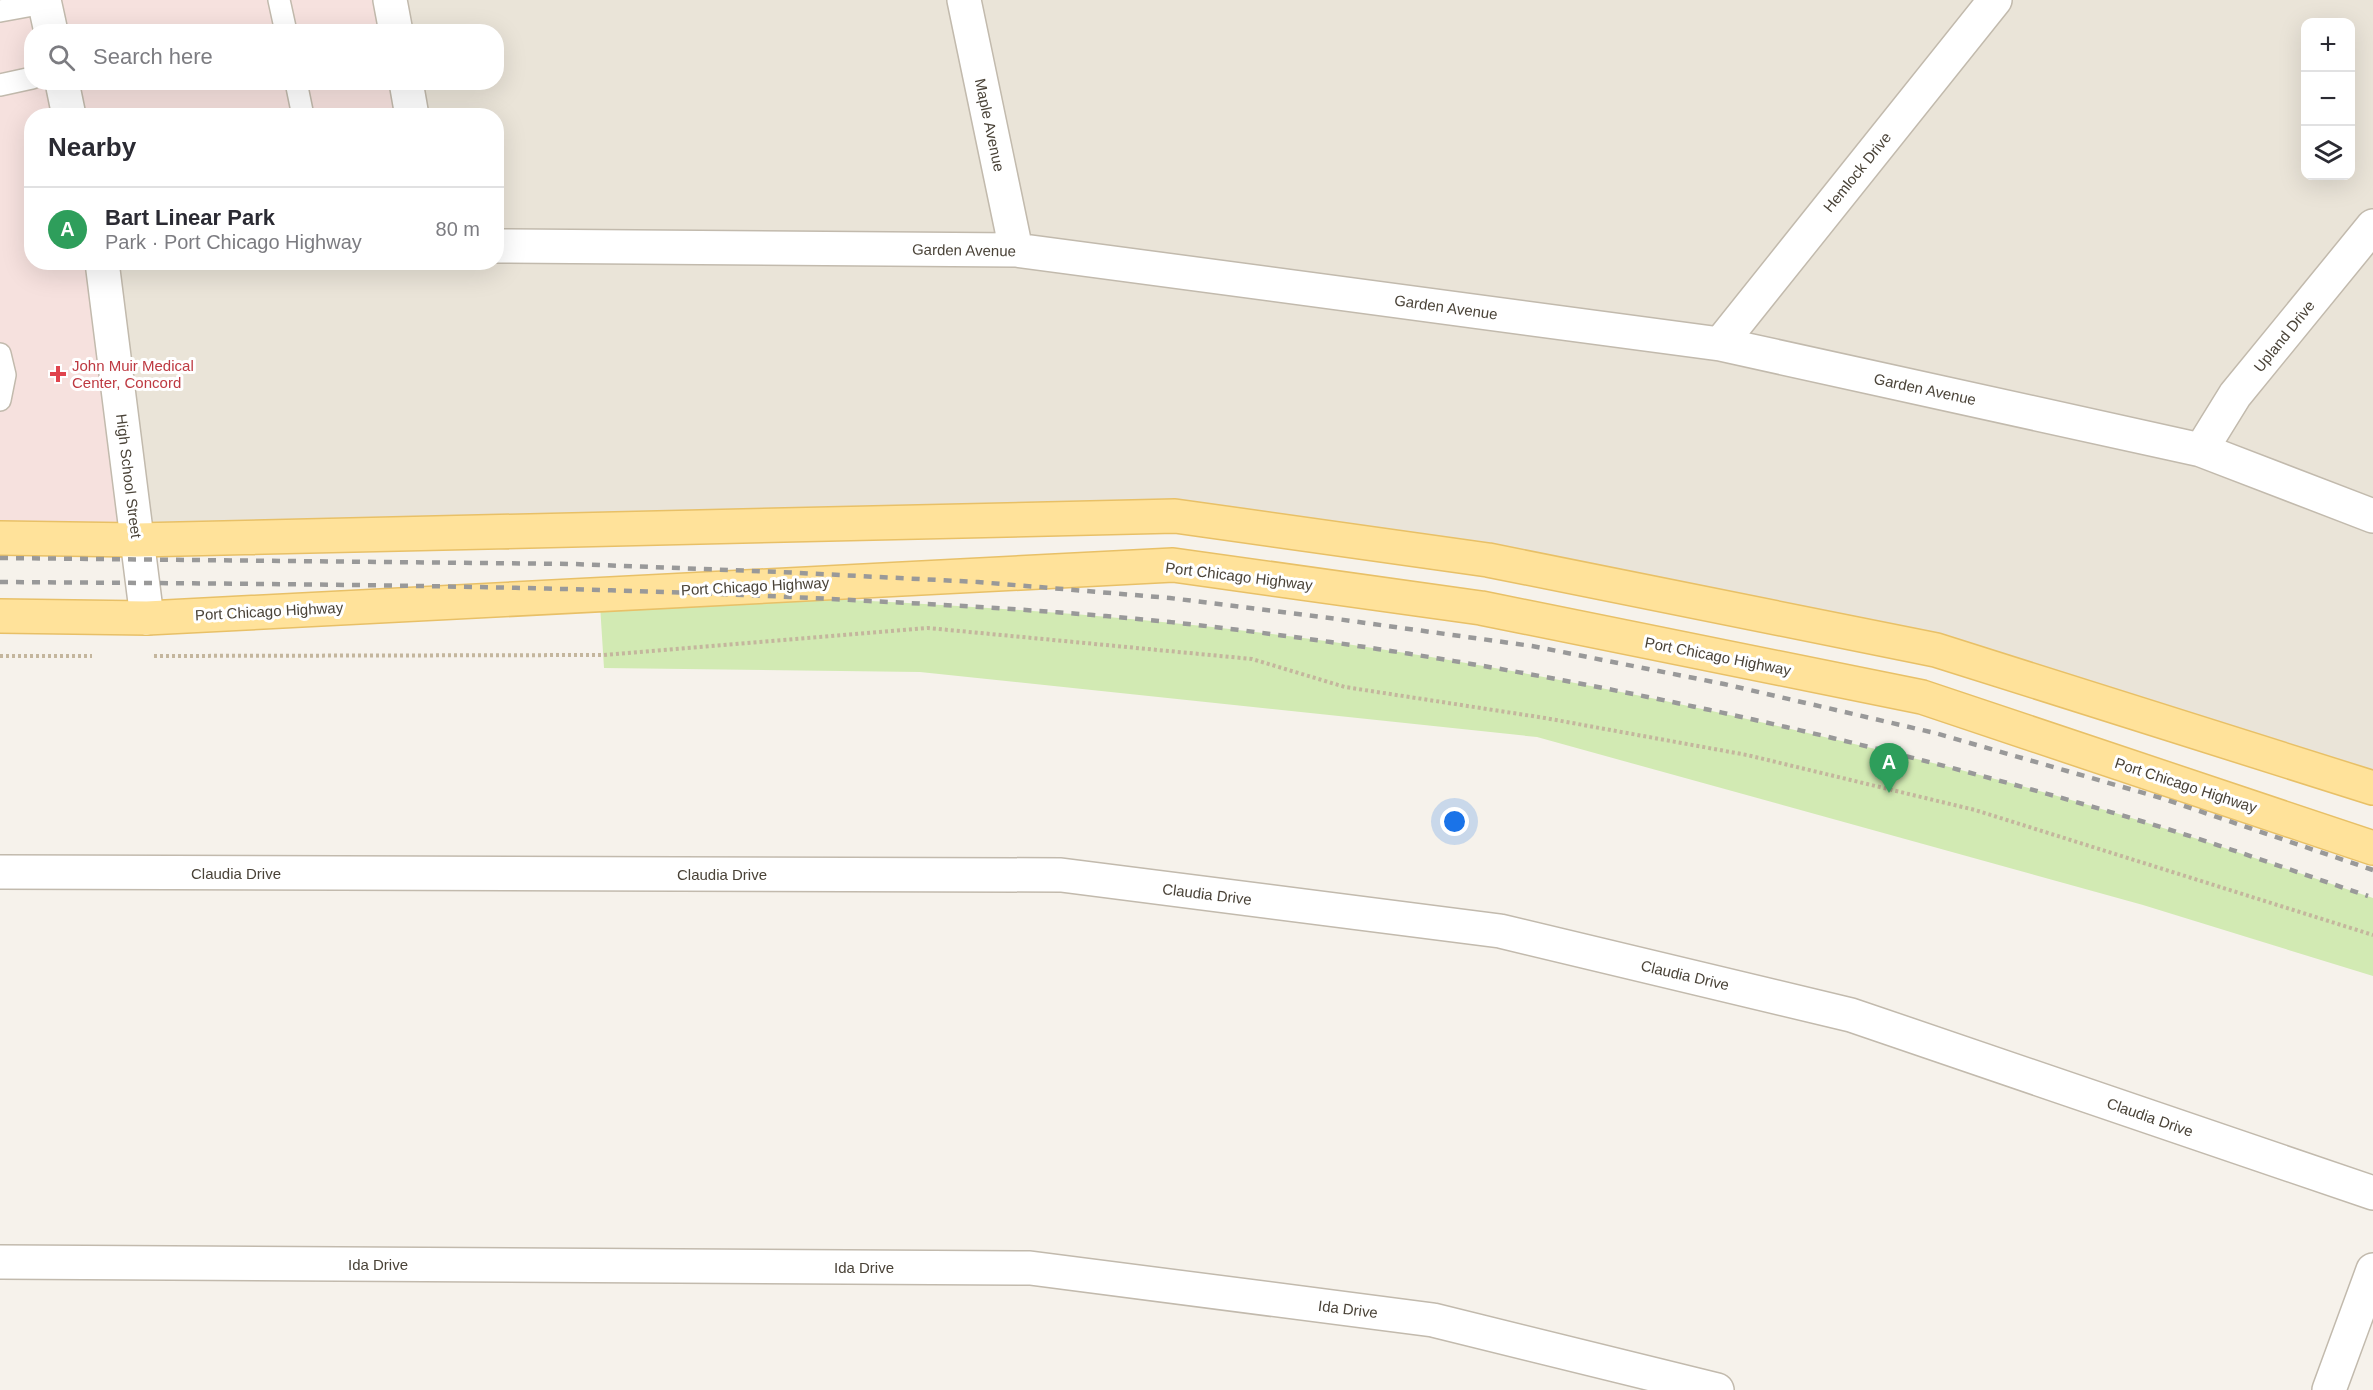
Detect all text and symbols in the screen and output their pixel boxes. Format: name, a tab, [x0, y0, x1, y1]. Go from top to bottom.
map controls	[2301, 18, 2355, 180]
button: +	[2301, 18, 2355, 72]
search box	[24, 24, 504, 90]
icon: search	[45, 41, 78, 74]
text: Search here	[93, 44, 213, 69]
button: −	[2301, 72, 2355, 126]
street label: Maple Avenue	[972, 77, 1008, 173]
button: layers	[2301, 126, 2355, 180]
street label: Hemlock Drive	[1820, 129, 1894, 215]
text: Nearby	[48, 132, 136, 162]
text: Bart Linear Park	[105, 205, 275, 230]
text: A	[60, 218, 75, 240]
text: 80 m	[436, 218, 480, 240]
text: Park · Port Chicago Highway	[105, 231, 362, 253]
street label: Garden Avenue	[912, 241, 1016, 259]
street label: Garden Avenue	[1393, 291, 1499, 323]
street label: Upland Drive	[2250, 297, 2318, 375]
place label: John Muir Medical Center, Concord	[72, 357, 194, 391]
marker: John Muir Medical Center, Concord	[49, 365, 67, 383]
street label: Garden Avenue	[1872, 370, 1978, 408]
street label: High School Street	[113, 413, 145, 540]
street label: Port Chicago Highway	[1164, 559, 1314, 594]
street label: Port Chicago Highway	[680, 574, 830, 598]
street label: Port Chicago Highway	[194, 599, 344, 623]
street label: Port Chicago Highway	[1644, 633, 1793, 679]
pin: A	[1870, 744, 1908, 793]
street label: Port Chicago Highway	[2113, 754, 2260, 816]
your location	[1440, 807, 1469, 836]
street label: Claudia Drive	[191, 865, 281, 882]
street label: Claudia Drive	[677, 866, 767, 883]
street label: Claudia Drive	[1161, 880, 1253, 908]
street label: Claudia Drive	[1639, 957, 1731, 993]
street label: Claudia Drive	[2105, 1094, 2195, 1140]
street label: Ida Drive	[348, 1256, 408, 1273]
street label: Ida Drive	[834, 1259, 894, 1276]
street label: Ida Drive	[1317, 1297, 1379, 1321]

